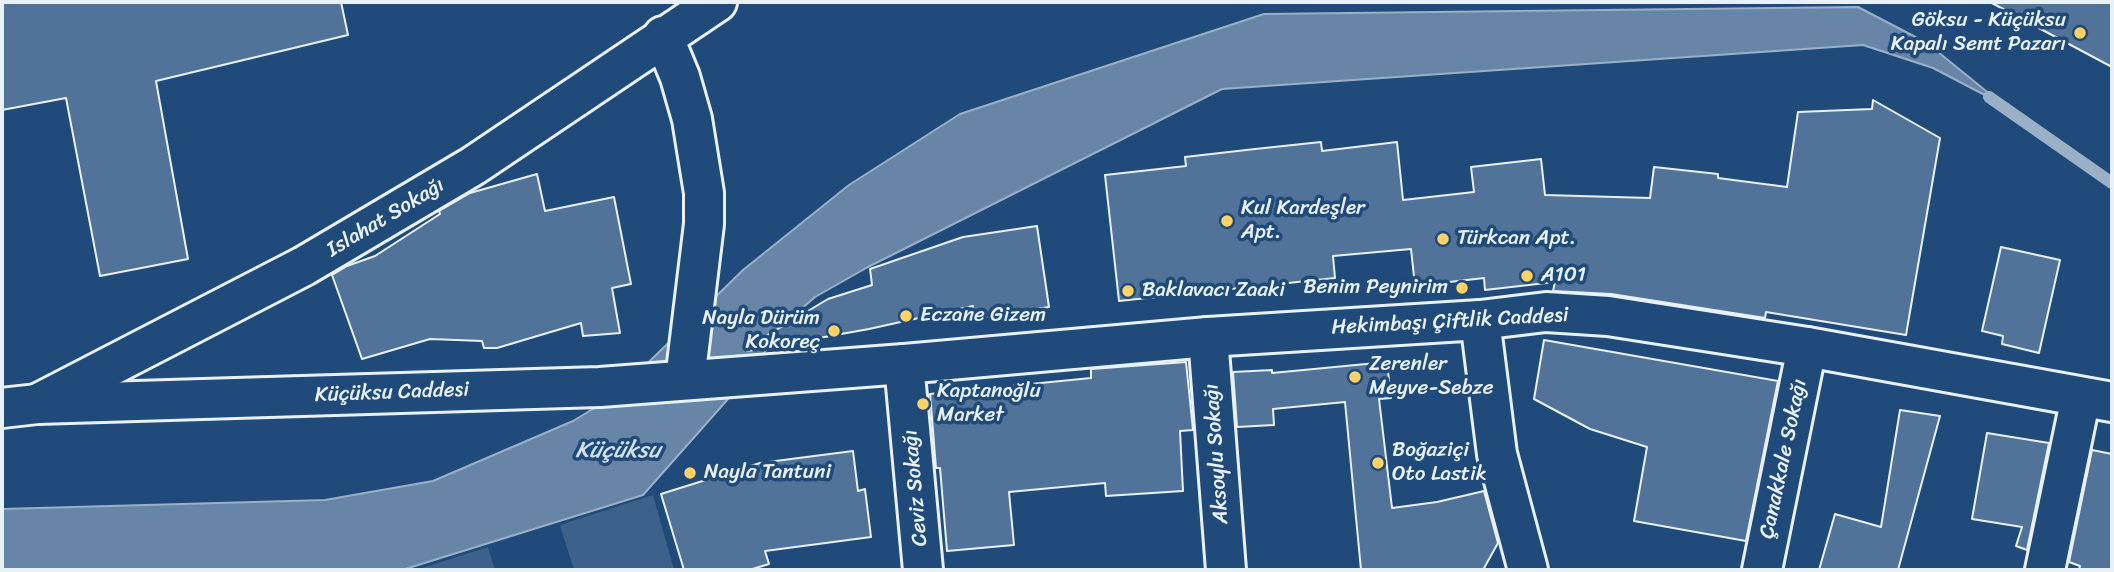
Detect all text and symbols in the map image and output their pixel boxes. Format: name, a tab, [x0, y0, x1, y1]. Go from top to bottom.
place label: Göksu - Küçüksu Kapalı Semt Pazarı	[1891, 8, 2066, 58]
marker: Göksu - Küçüksu Kapalı Semt Pazarı	[2072, 25, 2088, 41]
street label: Islahat Sokağı	[323, 173, 449, 263]
place label: Kul Kardeşler Apt.	[1241, 196, 1365, 246]
marker: Kul Kardeşler Apt.	[1219, 213, 1235, 229]
place label: Türkcan Apt.	[1457, 226, 1576, 252]
marker: Türkcan Apt.	[1435, 231, 1451, 247]
place label: A101	[1541, 263, 1586, 289]
marker: A101	[1519, 268, 1535, 284]
place label: Benim Peynirim	[1303, 275, 1448, 301]
place label: Baklavacı Zaaki	[1142, 278, 1285, 304]
marker: Benim Peynirim	[1454, 280, 1470, 296]
marker: Baklavacı Zaaki	[1120, 283, 1136, 299]
place label: Eczane Gizem	[920, 303, 1046, 329]
street label: Hekimbaşı Çiftlik Caddesi	[1331, 303, 1569, 341]
place label: Nayla Dürüm Kokoreç	[702, 306, 820, 356]
marker: Eczane Gizem	[898, 308, 914, 324]
marker: Nayla Dürüm Kokoreç	[826, 323, 842, 339]
place label: Zerenler Meyve-Sebze	[1369, 352, 1493, 402]
marker: Zerenler Meyve-Sebze	[1347, 369, 1363, 385]
street label: Çanakkale Sokağı	[1755, 377, 1813, 541]
street label: Küçüksu Caddesi	[314, 378, 470, 408]
place label: Kaptanoğlu Market	[937, 379, 1041, 429]
street label: Aksoylu Sokağı	[1200, 383, 1234, 525]
marker: Kaptanoğlu Market	[915, 396, 931, 412]
street label: Ceviz Sokağı	[898, 429, 934, 547]
water label: Küçüksu	[575, 437, 661, 465]
place label: Boğaziçi Oto Lastik	[1392, 438, 1487, 488]
marker: Boğaziçi Oto Lastik	[1370, 455, 1386, 471]
place label: Nayla Tantuni	[704, 460, 831, 486]
marker: Nayla Tantuni	[682, 465, 698, 481]

